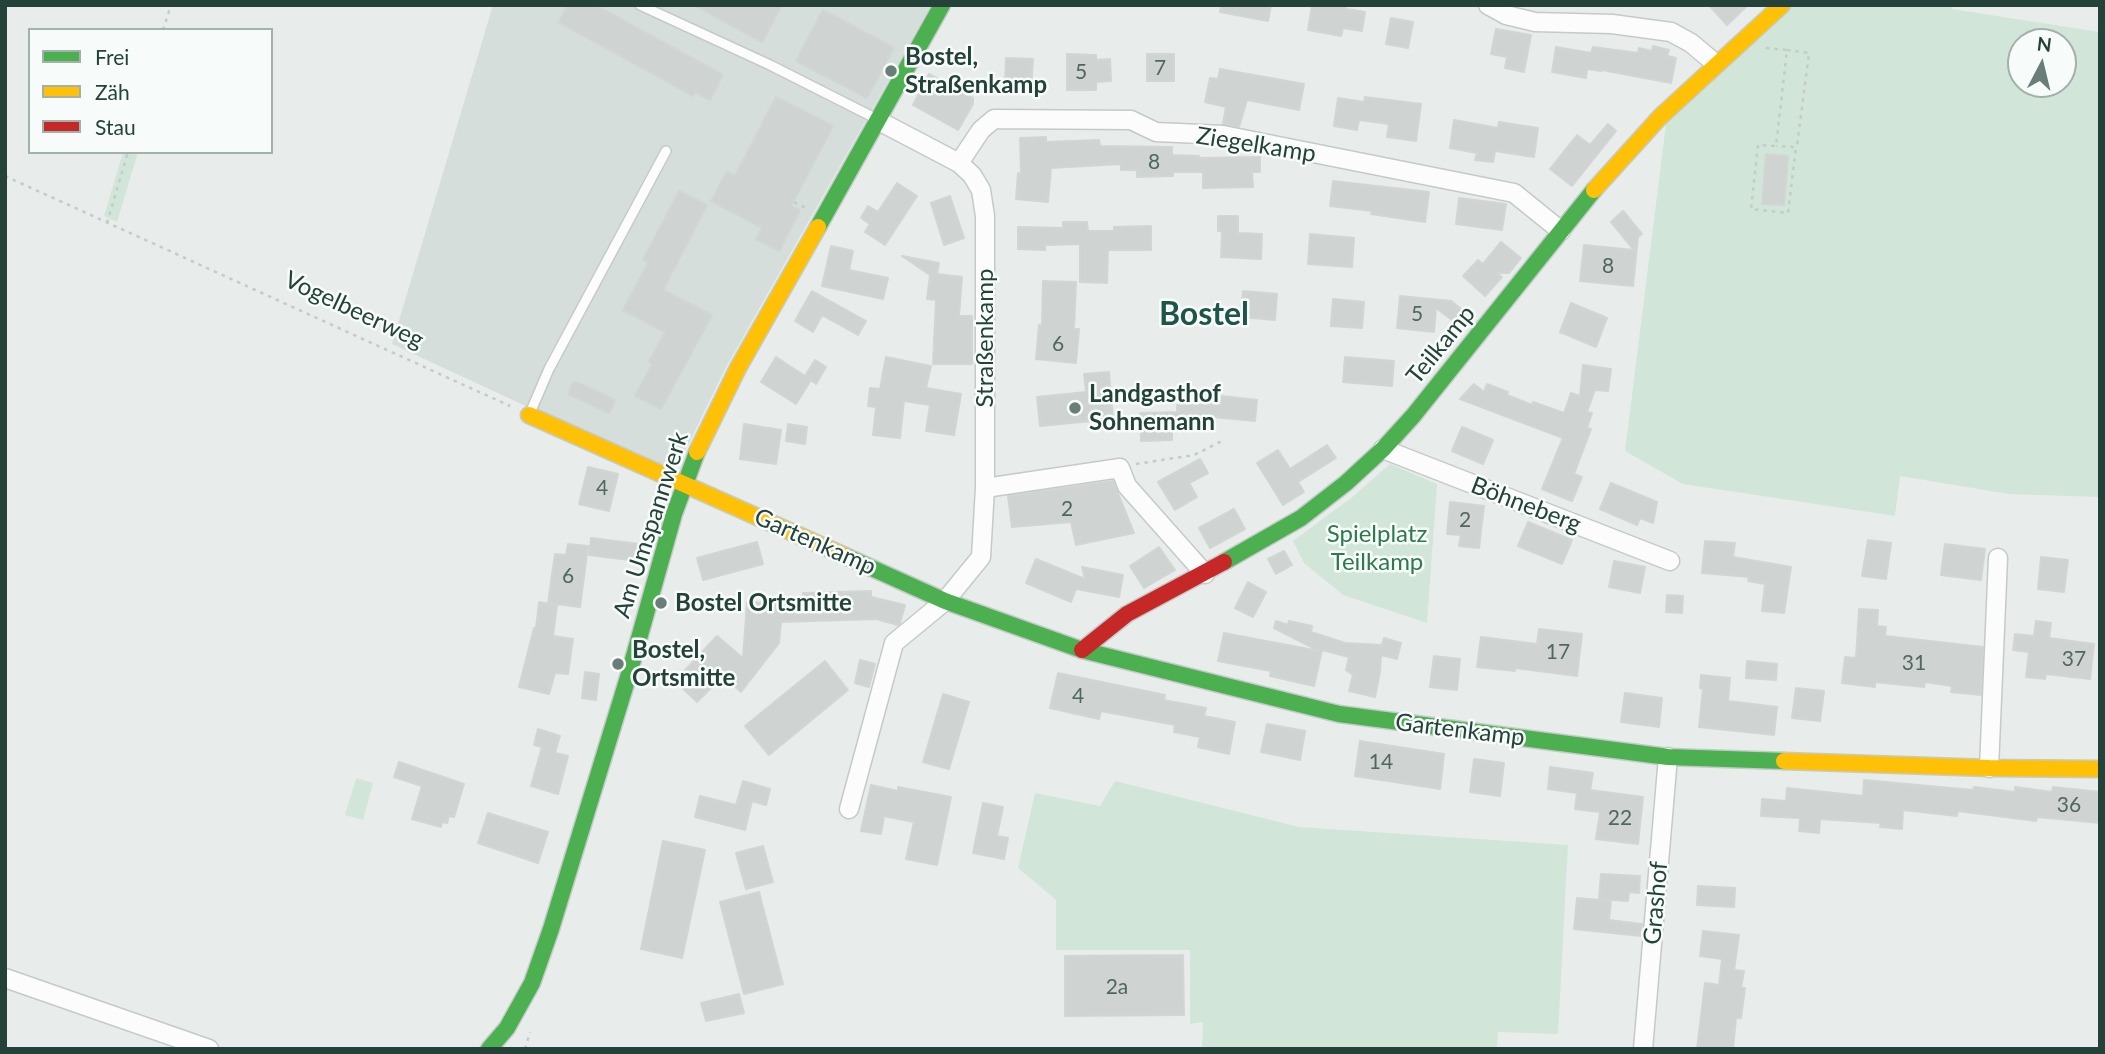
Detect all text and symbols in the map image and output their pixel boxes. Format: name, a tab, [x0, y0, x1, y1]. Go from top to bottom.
legend	[28, 28, 273, 154]
north arrow	[2007, 28, 2077, 98]
text: N	[2036, 31, 2053, 56]
place label: Bostel, Straßenkamp	[905, 43, 1047, 99]
text: Frei	[95, 44, 129, 69]
house number: 7	[1154, 55, 1166, 81]
house number: 5	[1075, 59, 1087, 85]
marker: Bostel, Straßenkamp	[883, 63, 899, 79]
text: Zäh	[95, 79, 130, 104]
text: Stau	[95, 114, 136, 139]
street label: Ziegelkamp	[1194, 121, 1318, 169]
house number: 8	[1148, 149, 1160, 175]
house number: 8	[1602, 253, 1614, 279]
street label: Vogelbeerweg	[280, 265, 428, 355]
street label: Straßenkamp	[971, 269, 999, 407]
district label: Bostel	[1159, 296, 1249, 334]
street label: Teilkamp	[1401, 300, 1481, 390]
house number: 5	[1411, 301, 1423, 327]
house number: 6	[1052, 331, 1064, 357]
place label: Landgasthof Sohnemann	[1089, 380, 1221, 436]
marker: Landgasthof Sohnemann	[1067, 400, 1083, 416]
street label: Am Umspannwerk	[607, 428, 695, 622]
street label: Böhneberg	[1467, 471, 1585, 539]
house number: 4	[596, 475, 608, 501]
house number: 2	[1061, 496, 1073, 522]
street label: Gartenkamp	[750, 502, 880, 582]
house number: 2	[1459, 507, 1471, 533]
park label: Spielplatz Teilkamp	[1327, 520, 1427, 576]
house number: 6	[562, 563, 574, 589]
place label: Bostel Ortsmitte	[675, 589, 852, 617]
marker: Bostel Ortsmitte	[653, 595, 669, 611]
place label: Bostel, Ortsmitte	[632, 636, 735, 692]
house number: 17	[1546, 639, 1570, 665]
house number: 37	[2062, 646, 2086, 672]
house number: 31	[1902, 650, 1926, 676]
marker: Bostel, Ortsmitte	[610, 656, 626, 672]
house number: 4	[1072, 683, 1084, 709]
street label: Gartenkamp	[1394, 708, 1526, 752]
house number: 14	[1369, 749, 1393, 775]
house number: 36	[2057, 792, 2081, 818]
house number: 22	[1608, 805, 1632, 831]
street label: Grashof	[1638, 860, 1674, 946]
house number: 2a	[1106, 974, 1128, 1000]

